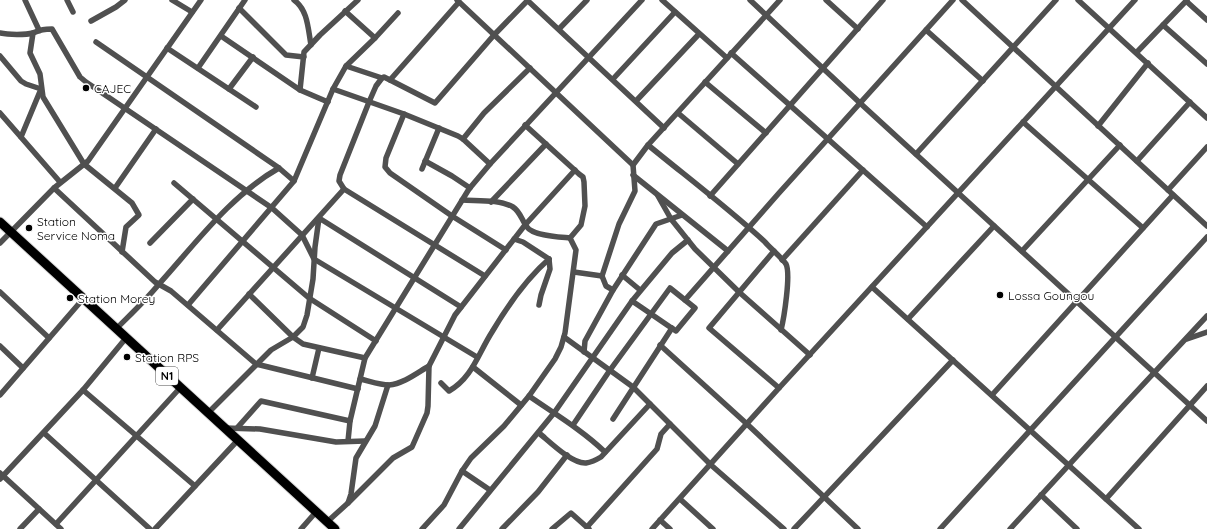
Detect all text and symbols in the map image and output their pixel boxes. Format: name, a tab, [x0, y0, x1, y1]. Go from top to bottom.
place label: CAJEC	[94, 81, 131, 96]
marker: CAJEC	[81, 83, 91, 93]
place label: Station Service Noma	[37, 214, 115, 243]
marker: Station Service Noma	[24, 223, 34, 233]
place label: Lossa Goungou	[1008, 288, 1094, 303]
marker: Lossa Goungou	[995, 290, 1005, 300]
place label: Station Morey	[78, 291, 155, 306]
marker: Station Morey	[65, 293, 75, 303]
place label: Station RPS	[135, 350, 199, 365]
marker: Station RPS	[122, 352, 132, 362]
road number: N1	[156, 367, 178, 385]

